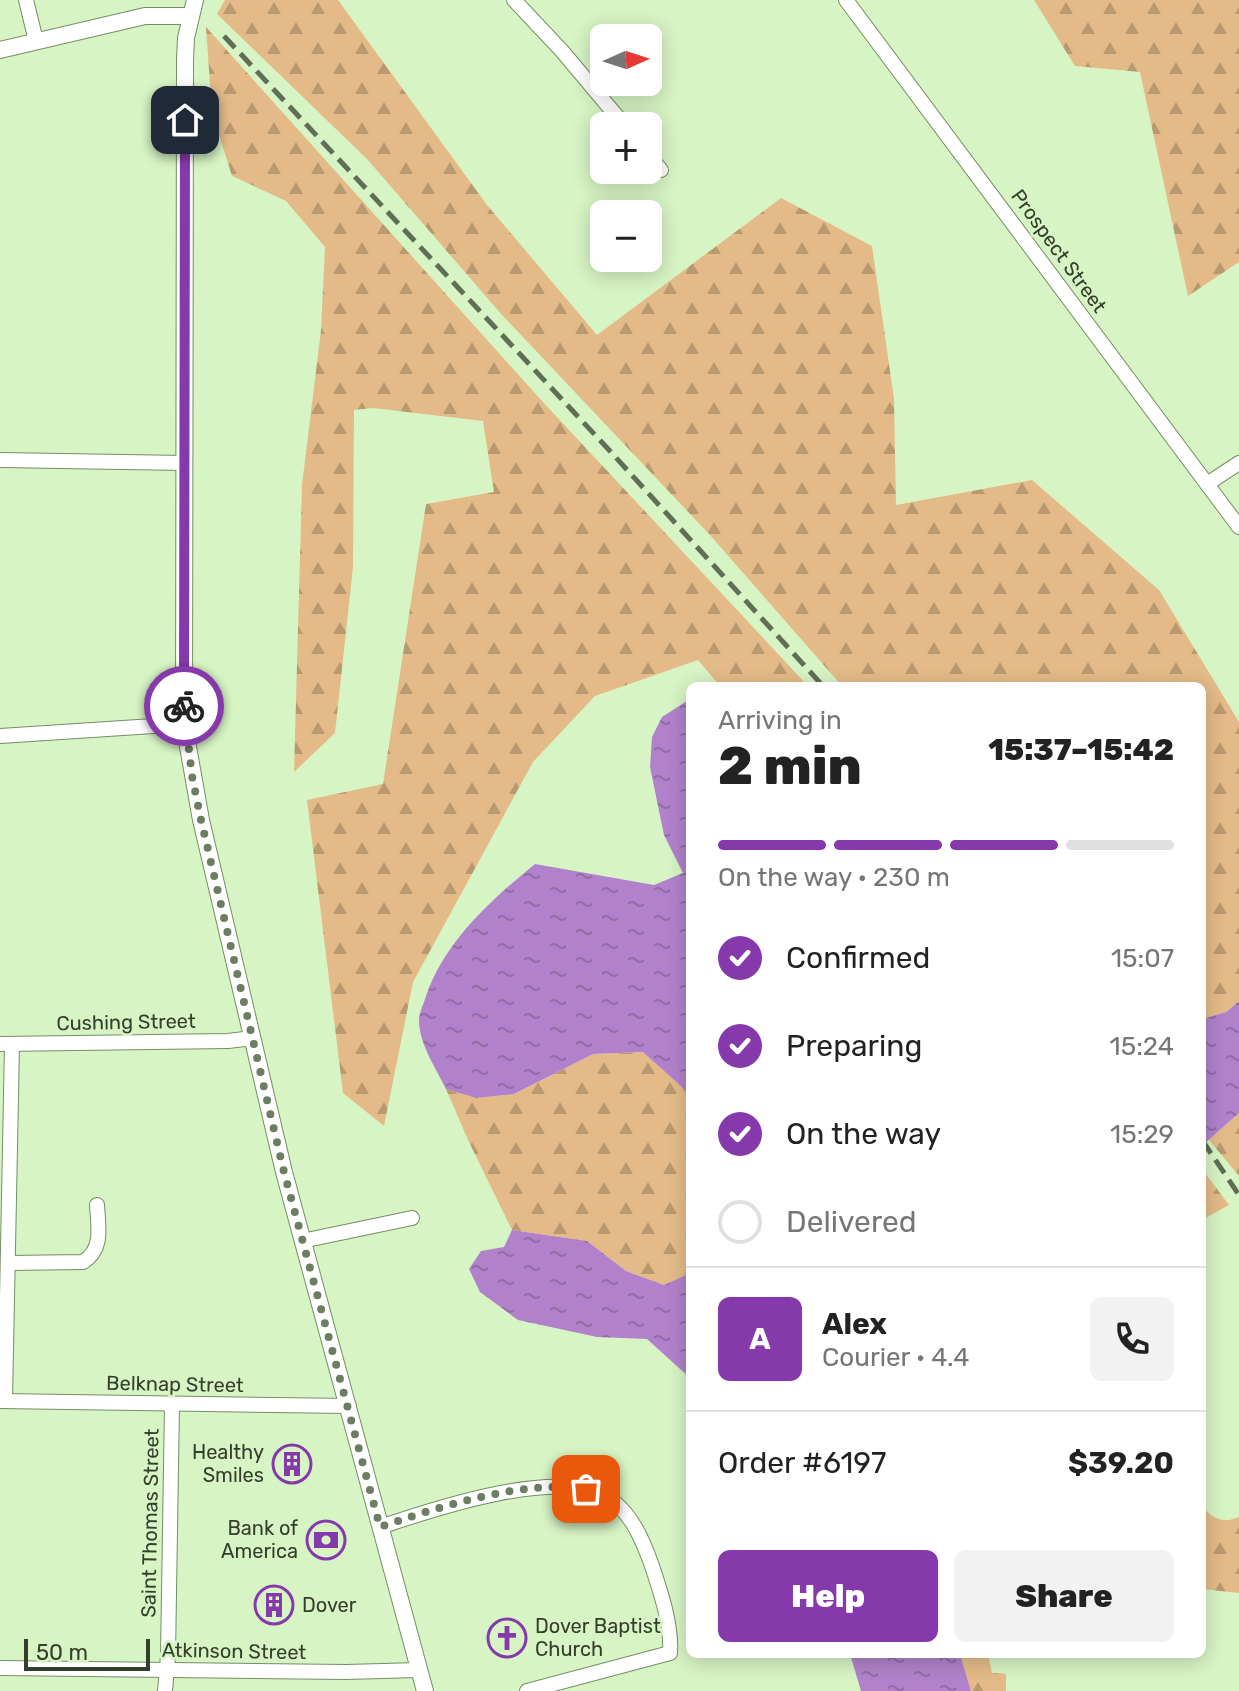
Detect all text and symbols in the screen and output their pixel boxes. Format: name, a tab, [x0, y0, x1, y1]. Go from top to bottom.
north arrow	[590, 24, 662, 96]
map controls	[590, 24, 662, 272]
pin	[151, 86, 219, 154]
icon: home	[163, 98, 207, 142]
button: +	[590, 112, 662, 184]
street label: Prospect Street	[1006, 185, 1112, 318]
button: −	[590, 200, 662, 272]
courier	[144, 666, 224, 746]
icon: bike	[162, 684, 206, 728]
text: Arriving in	[718, 705, 842, 736]
text: 15:37–15:42	[988, 732, 1174, 768]
text: 2 min	[718, 735, 862, 797]
text: On the way · 230 m	[718, 862, 950, 893]
icon: check	[718, 936, 762, 980]
text: Confirmed	[786, 940, 930, 976]
text: 15:07	[1111, 943, 1174, 974]
street label: Cushing Street	[56, 1009, 196, 1035]
icon: check	[718, 1024, 762, 1068]
text: Preparing	[786, 1028, 922, 1064]
text: 15:24	[1110, 1031, 1174, 1062]
icon: check	[718, 1112, 762, 1156]
text: On the way	[786, 1116, 941, 1152]
text: 15:29	[1110, 1119, 1174, 1150]
text: Delivered	[786, 1204, 917, 1240]
button: phone	[1090, 1297, 1174, 1381]
text: Alex	[822, 1306, 887, 1342]
text: A	[749, 1321, 771, 1357]
text: Courier · 4.4	[822, 1342, 969, 1373]
street label: Belknap Street	[106, 1371, 244, 1397]
street label: Saint Thomas Street	[136, 1428, 164, 1618]
place label: Healthy Smiles	[192, 1440, 264, 1487]
building icon: Healthy Smiles	[271, 1443, 313, 1485]
text: Order #6197	[718, 1445, 886, 1481]
text: $39.20	[1068, 1445, 1174, 1481]
pin	[552, 1455, 620, 1523]
icon: bag	[564, 1467, 608, 1511]
place label: Bank of America	[221, 1516, 298, 1563]
bank icon: Bank of America	[305, 1519, 347, 1561]
button: Help	[718, 1550, 938, 1642]
button: Share	[954, 1550, 1174, 1642]
building icon: Dover	[253, 1584, 295, 1626]
place label: Dover	[302, 1593, 357, 1617]
place label: Dover Baptist Church	[535, 1614, 661, 1661]
church icon: Dover Baptist Church	[486, 1617, 528, 1659]
scale bar	[24, 1635, 150, 1671]
street label: Atkinson Street	[162, 1638, 307, 1664]
text: 50 m	[36, 1639, 88, 1666]

